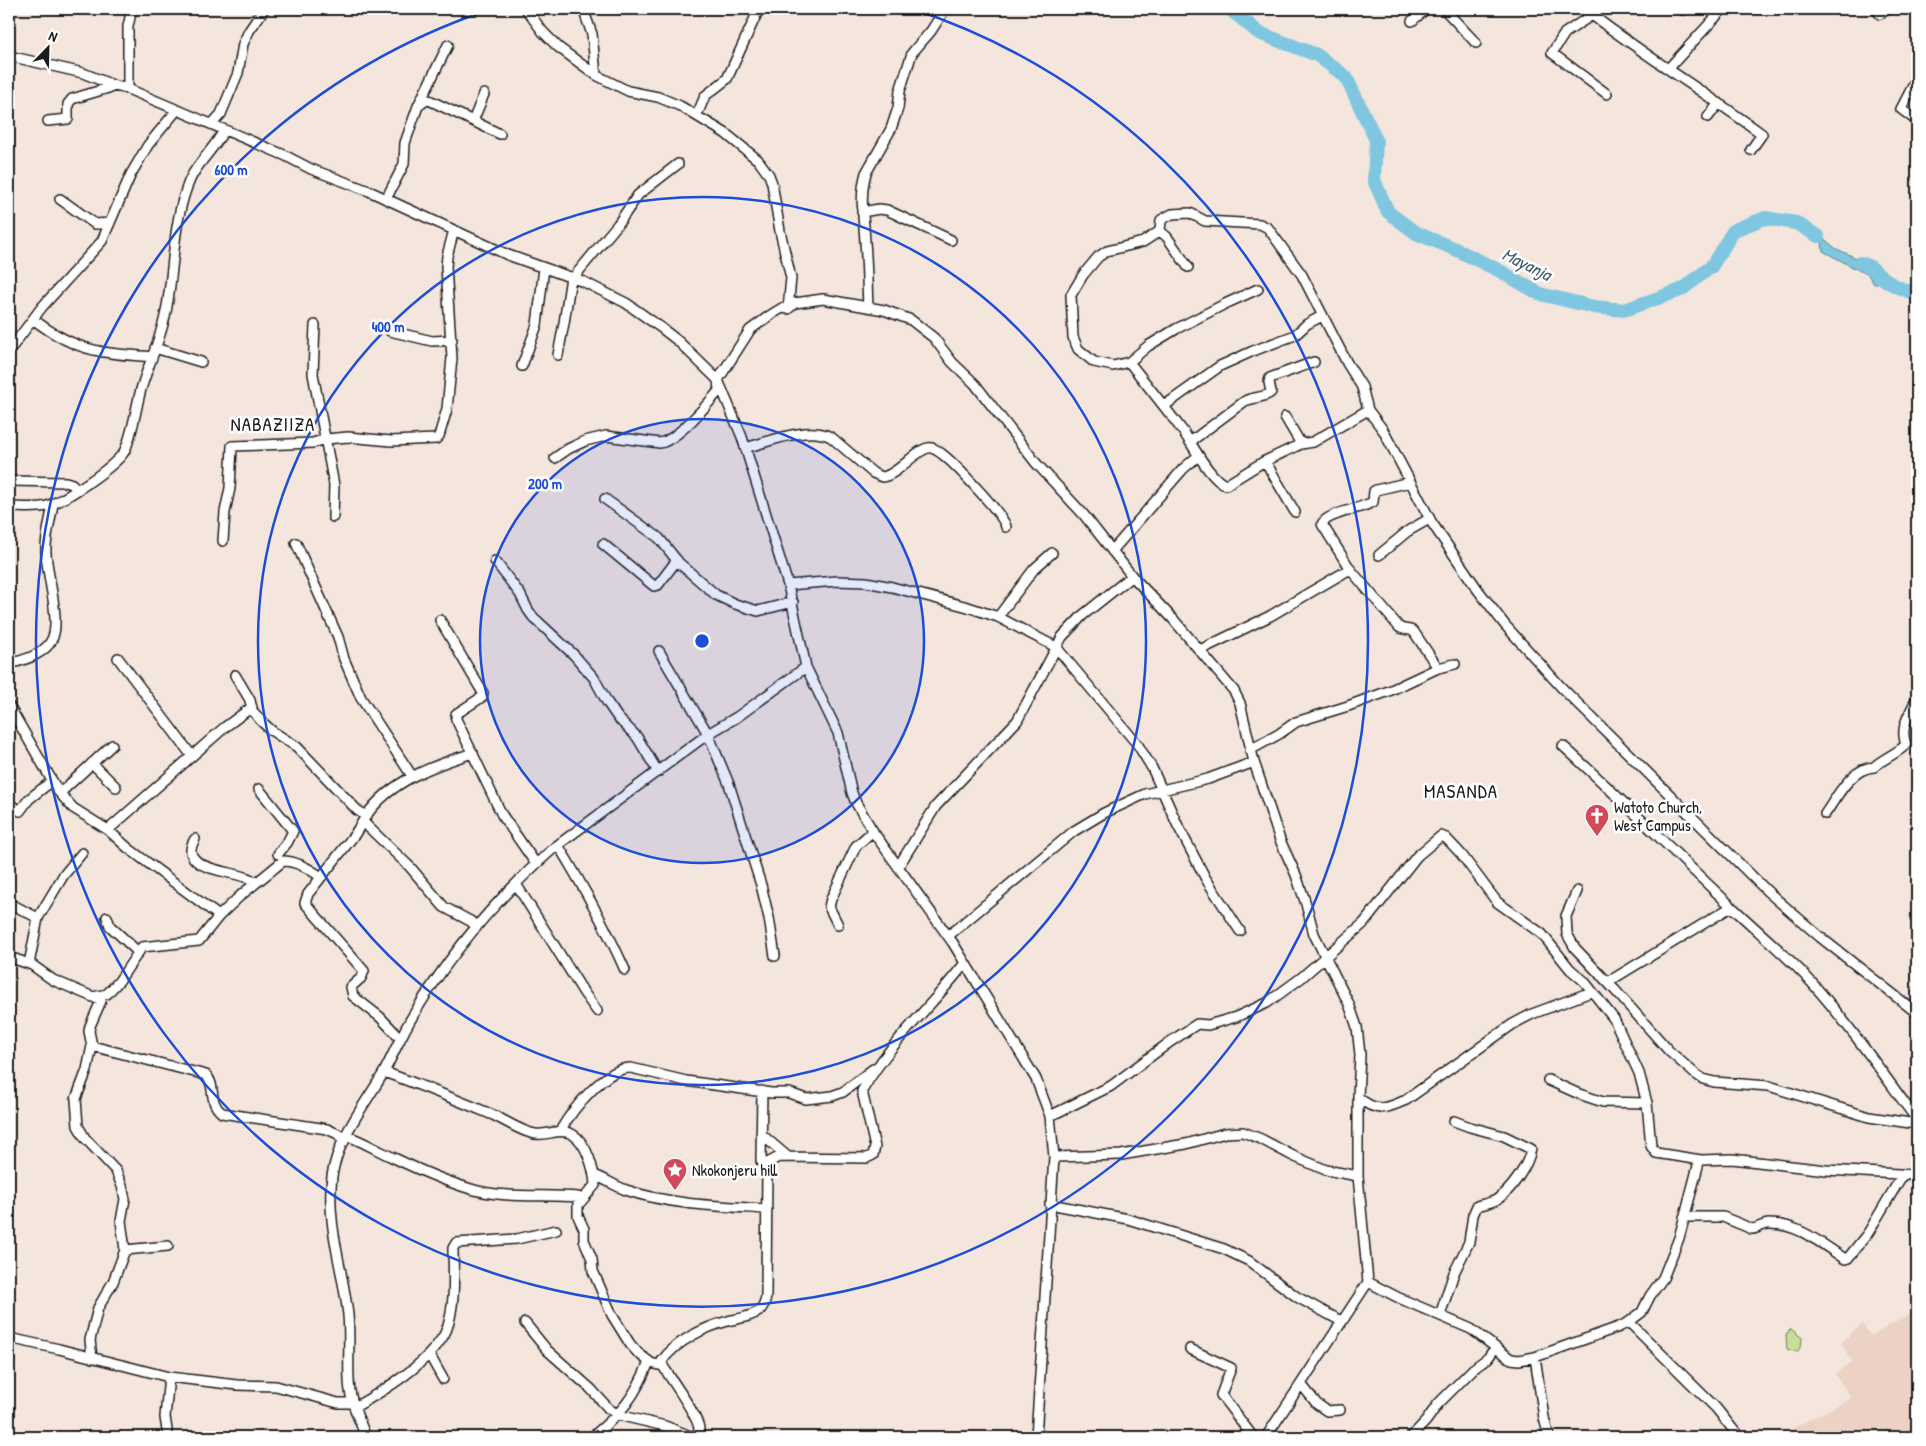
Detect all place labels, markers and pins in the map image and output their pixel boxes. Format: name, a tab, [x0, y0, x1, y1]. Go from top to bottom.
centre of rings	[693, 632, 711, 650]
place label: Watoto Church, West Campus	[1614, 796, 1702, 836]
church icon: Watoto Church, West Campus	[1584, 803, 1610, 837]
place icon: Nkokonjeru hill	[662, 1157, 688, 1191]
place label: Nkokonjeru hill	[692, 1159, 778, 1181]

